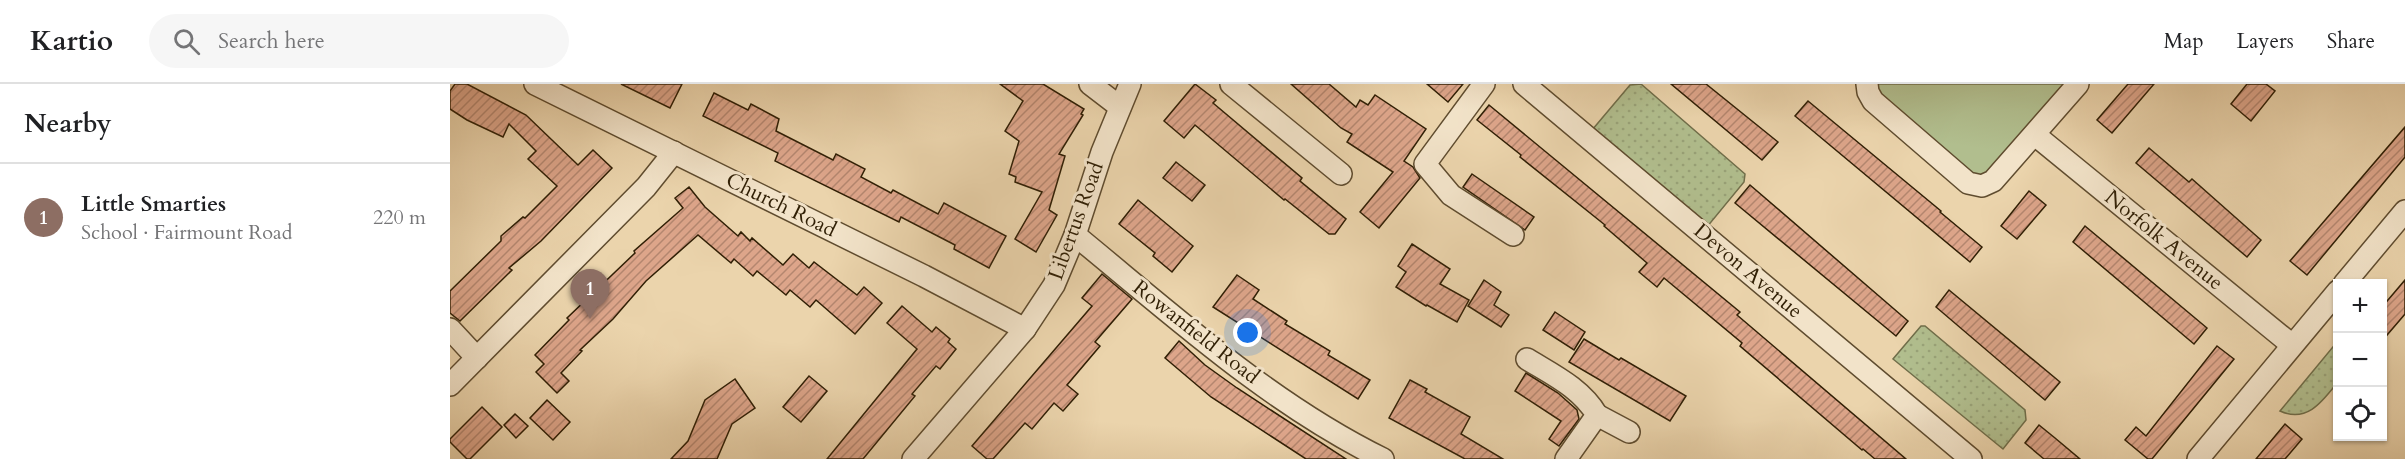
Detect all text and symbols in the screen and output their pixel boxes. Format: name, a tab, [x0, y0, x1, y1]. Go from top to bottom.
search box	[149, 14, 569, 68]
text: Kartio	[30, 22, 113, 60]
icon: search	[170, 25, 203, 58]
text: Search here	[218, 26, 325, 56]
text: Map	[2164, 27, 2204, 56]
text: Layers	[2237, 27, 2294, 56]
text: Share	[2327, 27, 2375, 56]
text: Nearby	[24, 106, 112, 141]
street label: Libertus Road	[1041, 158, 1111, 284]
street label: Church Road	[721, 166, 841, 244]
street label: Norfolk Avenue	[2099, 183, 2229, 297]
text: Little Smarties	[81, 189, 226, 219]
text: 1	[38, 204, 49, 231]
text: 220 m	[373, 204, 426, 231]
street label: Devon Avenue	[1687, 217, 1809, 325]
text: School · Fairmount Road	[81, 219, 292, 246]
pin: 1	[570, 270, 610, 319]
street label: Rowanfield Road	[1127, 273, 1265, 391]
map controls	[2333, 279, 2387, 441]
button: +	[2333, 279, 2387, 333]
your location	[1233, 318, 1262, 347]
button: −	[2333, 333, 2387, 387]
button: locate	[2333, 387, 2387, 441]

